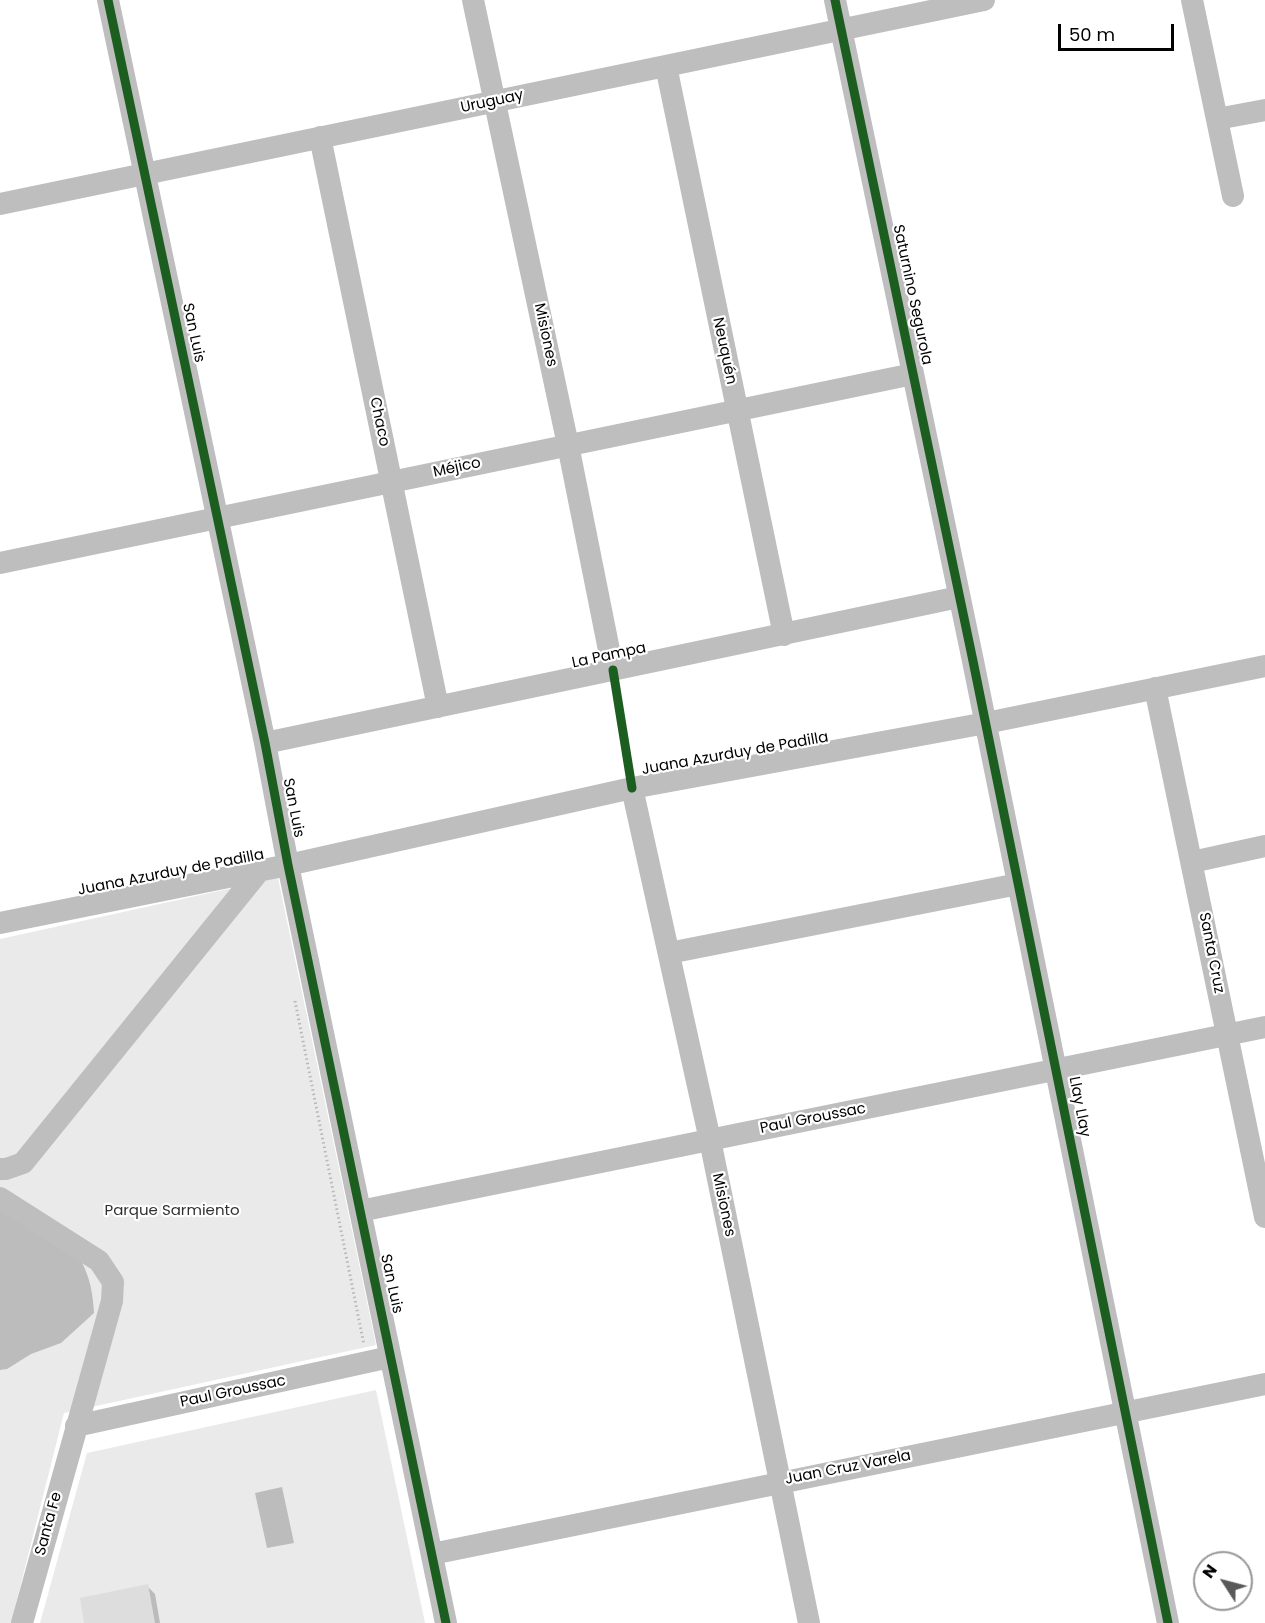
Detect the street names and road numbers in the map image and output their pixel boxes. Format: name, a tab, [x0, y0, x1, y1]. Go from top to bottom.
street label: Uruguay	[459, 87, 525, 117]
street label: Saturnino Segurola	[888, 223, 936, 367]
street label: San Luis	[178, 302, 208, 364]
street label: Misiones	[529, 302, 561, 368]
street label: Neuquén	[708, 316, 740, 386]
street label: Chaco	[365, 396, 393, 448]
street label: Méjico	[431, 454, 483, 482]
street label: La Pampa	[570, 639, 648, 673]
street label: Juana Azurduy de Padilla	[640, 729, 830, 779]
street label: San Luis	[278, 777, 308, 839]
street label: Juana Azurduy de Padilla	[76, 846, 266, 900]
street label: Santa Cruz	[1194, 911, 1228, 995]
street label: Llay Llay	[1064, 1075, 1094, 1139]
street label: Paul Groussac	[759, 1100, 867, 1138]
street label: Misiones	[707, 1172, 739, 1238]
street label: San Luis	[376, 1253, 406, 1315]
street label: Paul Groussac	[179, 1372, 287, 1412]
street label: Juan Cruz Varela	[784, 1447, 912, 1489]
street label: Santa Fe	[32, 1490, 66, 1558]

